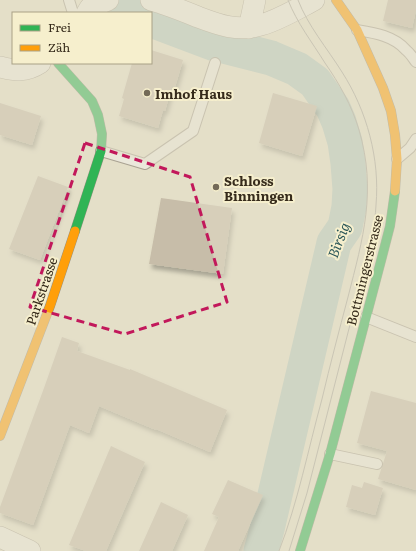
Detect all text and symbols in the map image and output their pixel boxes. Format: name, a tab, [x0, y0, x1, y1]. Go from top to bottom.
legend	[12, 12, 152, 64]
text: Frei	[48, 18, 71, 36]
text: Zäh	[48, 38, 70, 56]
place label: Imhof Haus	[155, 84, 233, 103]
marker: Imhof Haus	[142, 88, 152, 98]
place label: Schloss Binningen	[224, 171, 293, 205]
marker: Schloss Binningen	[211, 182, 221, 192]
street label: Bottmingerstrasse	[341, 212, 387, 328]
water label: Birsig	[322, 219, 354, 261]
street label: Parkstrasse	[20, 254, 62, 328]

